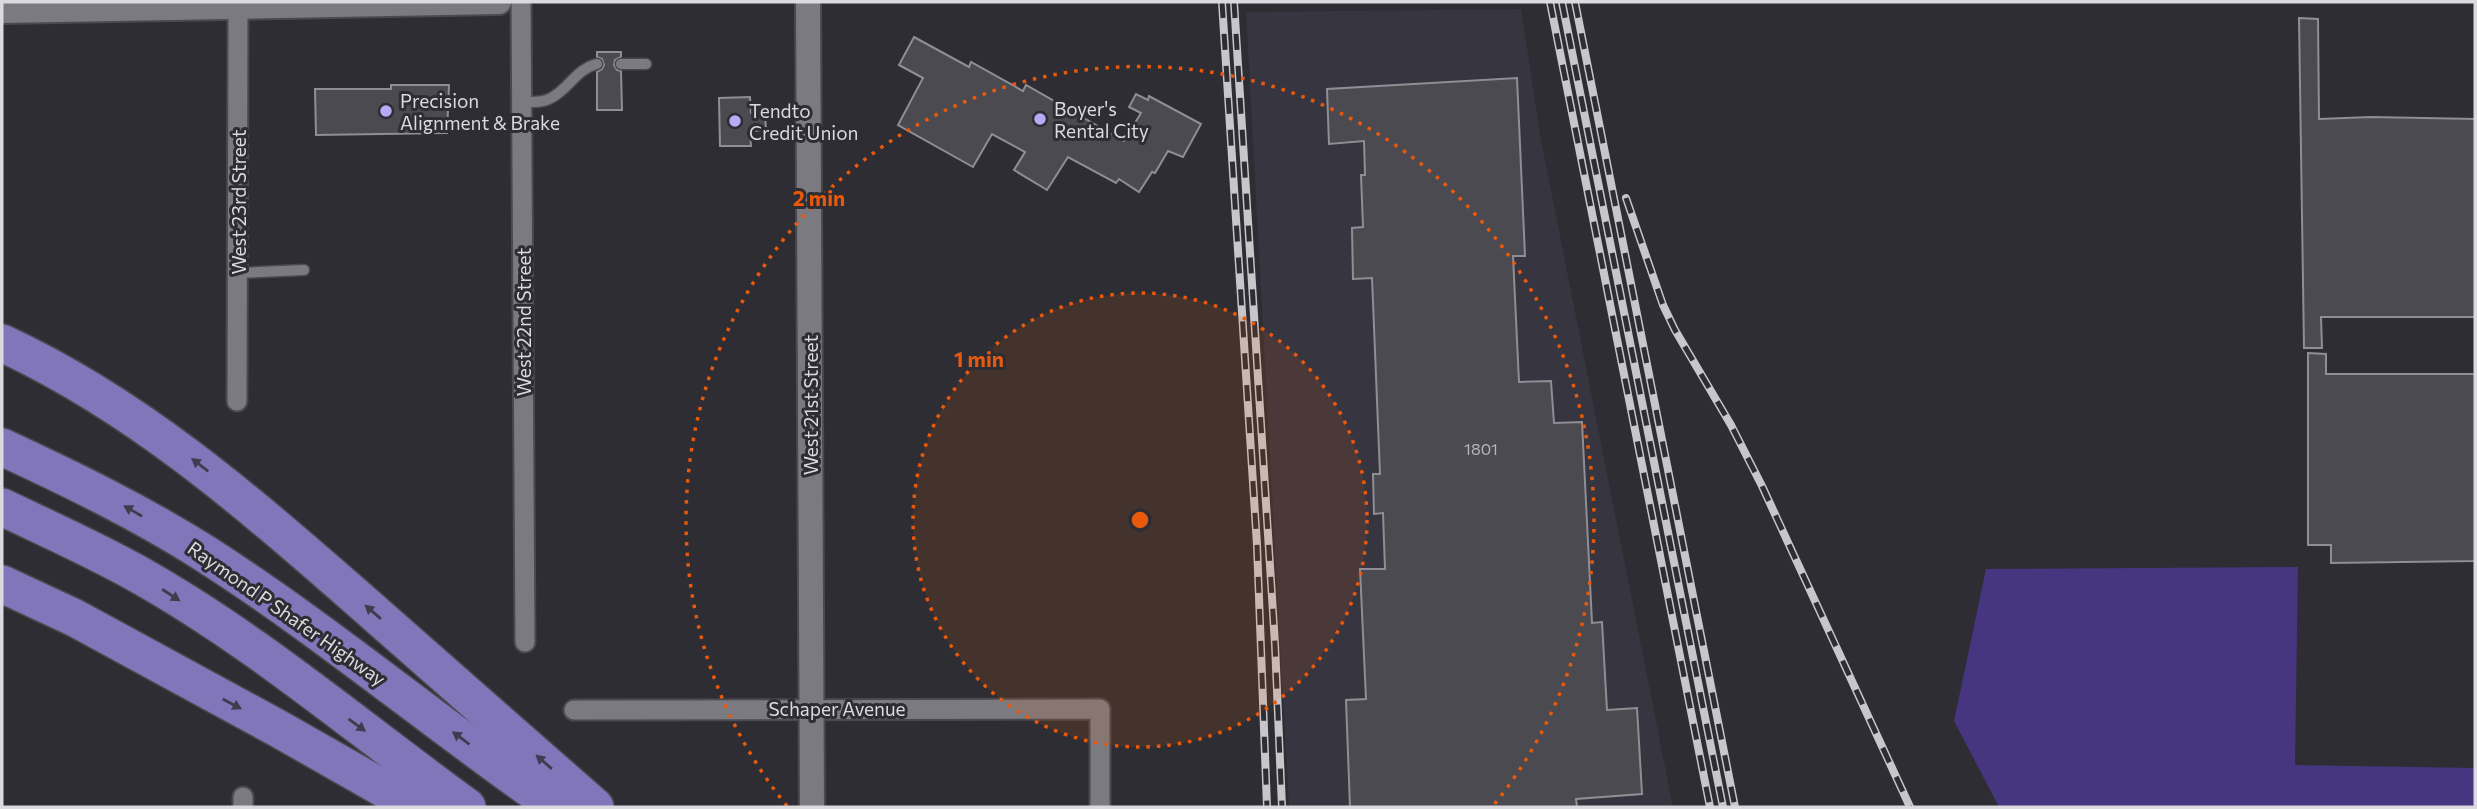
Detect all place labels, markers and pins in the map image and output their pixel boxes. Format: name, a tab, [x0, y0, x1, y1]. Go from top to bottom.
place label: Precision Alignment & Brake	[400, 89, 560, 134]
place label: Boyer's Rental City	[1054, 97, 1149, 142]
place label: Tendto Credit Union	[749, 99, 858, 144]
marker: Precision Alignment & Brake	[378, 103, 394, 119]
marker: Boyer's Rental City	[1032, 111, 1048, 127]
marker: Tendto Credit Union	[727, 113, 743, 129]
centre of rings	[1128, 508, 1152, 532]

